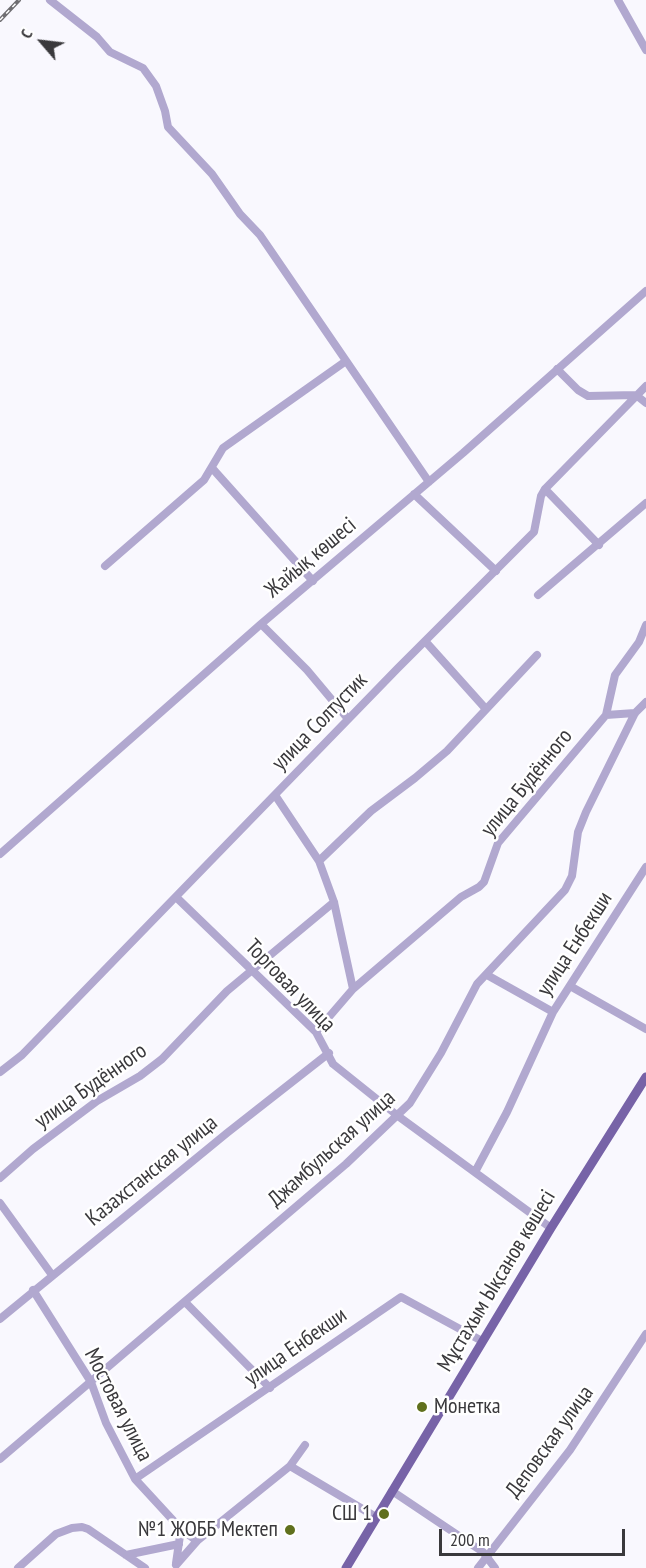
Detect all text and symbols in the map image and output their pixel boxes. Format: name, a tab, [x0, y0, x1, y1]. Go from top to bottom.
north arrow	[12, 12, 72, 72]
text: С	[16, 26, 37, 41]
street label: Жайық көшесі	[260, 512, 362, 604]
street label: улица Солтустик	[267, 668, 373, 776]
street label: улица Будённого	[476, 724, 578, 842]
street label: улица Енбекши	[532, 887, 618, 1001]
street label: Торговая улица	[239, 934, 341, 1038]
street label: улица Будённого	[30, 1038, 152, 1134]
street label: Джамбульская улица	[263, 1085, 401, 1213]
street label: Казахстанская улица	[81, 1110, 223, 1232]
street label: Мұстахым Ықсанов көшесі	[432, 1185, 562, 1377]
street label: улица Енбекши	[240, 1302, 352, 1392]
street label: Мостовая улица	[78, 1344, 158, 1466]
street label: Деповская улица	[501, 1381, 599, 1503]
place label: Монетка	[434, 1394, 501, 1420]
marker: Монетка	[415, 1400, 429, 1414]
place label: СШ 1	[332, 1501, 372, 1527]
marker: СШ 1	[377, 1507, 391, 1521]
place label: №1 ЖОББ Мектеп	[138, 1517, 278, 1543]
scale bar	[442, 1517, 628, 1555]
marker: №1 ЖОББ Мектеп	[283, 1523, 297, 1537]
text: 200 m	[450, 1528, 490, 1551]

